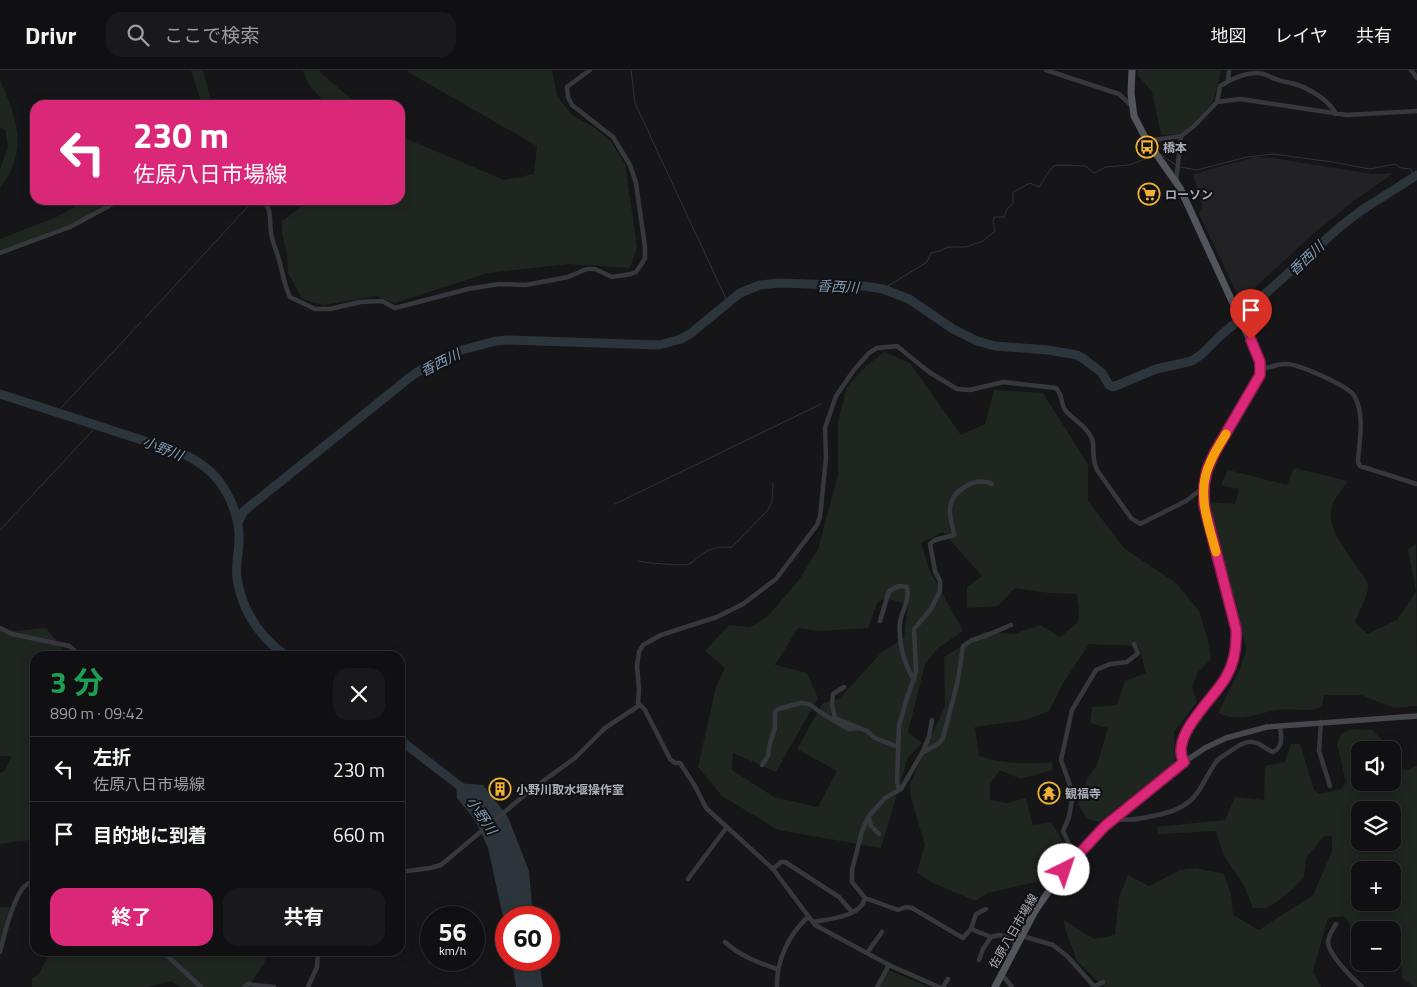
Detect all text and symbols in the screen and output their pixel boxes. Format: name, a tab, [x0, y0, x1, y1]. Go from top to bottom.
search box	[106, 12, 456, 57]
text: Drivr	[25, 17, 76, 53]
text: ここで検索	[164, 20, 259, 49]
icon: search	[124, 21, 152, 49]
text: 地図	[1211, 22, 1247, 49]
text: レイヤ	[1275, 22, 1328, 49]
text: 共有	[1356, 22, 1392, 49]
text: 230 m	[133, 108, 229, 162]
icon: left	[50, 120, 115, 185]
bus stop icon: 橋本	[1135, 135, 1159, 159]
place label: 橋本	[1163, 138, 1187, 157]
text: 佐原八日市場線	[133, 157, 287, 191]
supermarket icon: ローソン	[1137, 182, 1161, 206]
place label: ローソン	[1165, 185, 1213, 204]
water label: 香西川	[1283, 235, 1330, 280]
water label: 香西川	[816, 274, 862, 298]
pin	[1230, 289, 1272, 340]
icon: arrive	[1237, 296, 1265, 324]
water label: 香西川	[417, 342, 465, 381]
water label: 小野川	[140, 431, 188, 466]
text: 3 分	[50, 659, 103, 705]
button: close	[333, 668, 385, 720]
text: 890 m · 09:42	[50, 701, 144, 725]
map controls	[1351, 741, 1401, 971]
button: sound	[1351, 741, 1401, 791]
text: 左折	[93, 742, 131, 771]
icon: left	[50, 755, 78, 783]
text: 230 m	[333, 755, 385, 784]
text: 佐原八日市場線	[93, 772, 205, 796]
building icon: 小野川取水堰操作室	[488, 777, 512, 801]
place label: 小野川取水堰操作室	[516, 780, 624, 799]
temple icon: 観福寺	[1037, 781, 1061, 805]
place label: 観福寺	[1065, 784, 1101, 803]
water label: 小野川	[462, 792, 504, 840]
button: layers	[1351, 801, 1401, 851]
icon: arrive	[50, 820, 78, 848]
text: 目的地に到着	[93, 820, 207, 849]
text: 660 m	[333, 820, 385, 849]
position arrow	[1037, 843, 1089, 895]
button: +	[1351, 861, 1401, 911]
button: 終了	[50, 888, 213, 946]
button: 共有	[223, 888, 385, 946]
street label: 佐原八日市場線	[984, 890, 1042, 972]
speed limit sign: 60	[495, 906, 560, 971]
text: 56	[438, 913, 467, 951]
button: −	[1351, 921, 1401, 971]
text: km/h	[439, 941, 466, 960]

